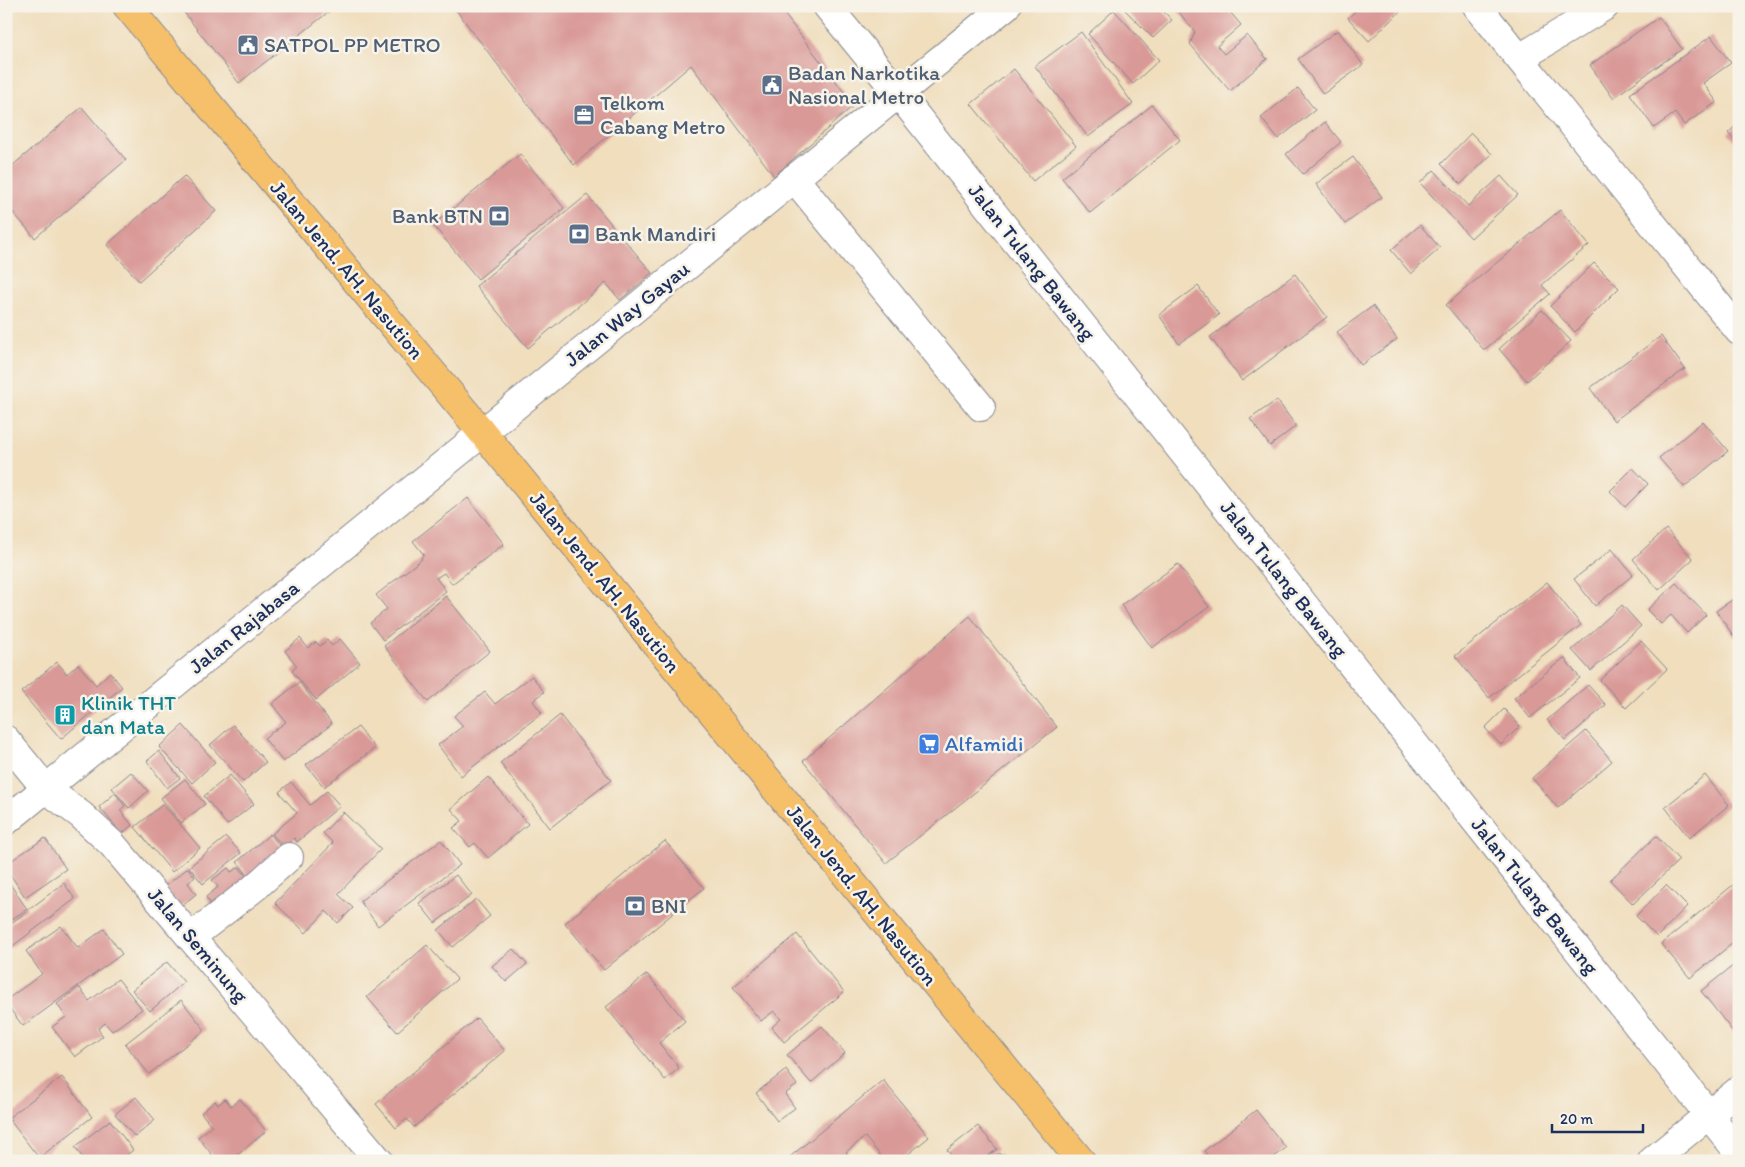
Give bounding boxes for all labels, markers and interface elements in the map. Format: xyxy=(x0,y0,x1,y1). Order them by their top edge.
place label: SATPOL PP METRO xyxy=(264,32,441,57)
public building icon: SATPOL PP METRO xyxy=(236,33,260,57)
place label: Badan Narkotika Nasional Metro xyxy=(788,60,940,109)
public building icon: Badan Narkotika Nasional Metro xyxy=(760,73,784,97)
place label: Telkom Cabang Metro xyxy=(600,90,726,139)
office icon: Telkom Cabang Metro xyxy=(572,103,596,127)
street label: Jalan Jend. AH. Nasution xyxy=(265,175,430,364)
street label: Jalan Tulang Bawang xyxy=(963,178,1102,345)
place label: Bank BTN xyxy=(392,203,483,228)
bank icon: Bank BTN xyxy=(487,204,511,228)
place label: Bank Mandiri xyxy=(595,221,716,246)
bank icon: Bank Mandiri xyxy=(567,222,591,246)
street label: Jalan Way Gayau xyxy=(559,255,694,372)
street label: Jalan Jend. AH. Nasution xyxy=(525,486,686,677)
street label: Jalan Tulang Bawang xyxy=(1215,495,1354,662)
street label: Jalan Rajabasa xyxy=(184,575,304,679)
place label: Klinik THT dan Mata xyxy=(81,690,176,739)
building icon: Klinik THT dan Mata xyxy=(53,703,77,727)
place label: Alfamidi xyxy=(945,731,1023,756)
supermarket icon: Alfamidi xyxy=(917,732,941,756)
street label: Jalan Jend. AH. Nasution xyxy=(782,799,943,990)
street label: Jalan Tulang Bawang xyxy=(1466,812,1605,979)
street label: Jalan Seminung xyxy=(143,882,254,1008)
place label: BNI xyxy=(651,893,687,918)
bank icon: BNI xyxy=(623,894,647,918)
scale bar xyxy=(1552,1102,1644,1134)
text: 20 m xyxy=(1560,1110,1594,1128)

